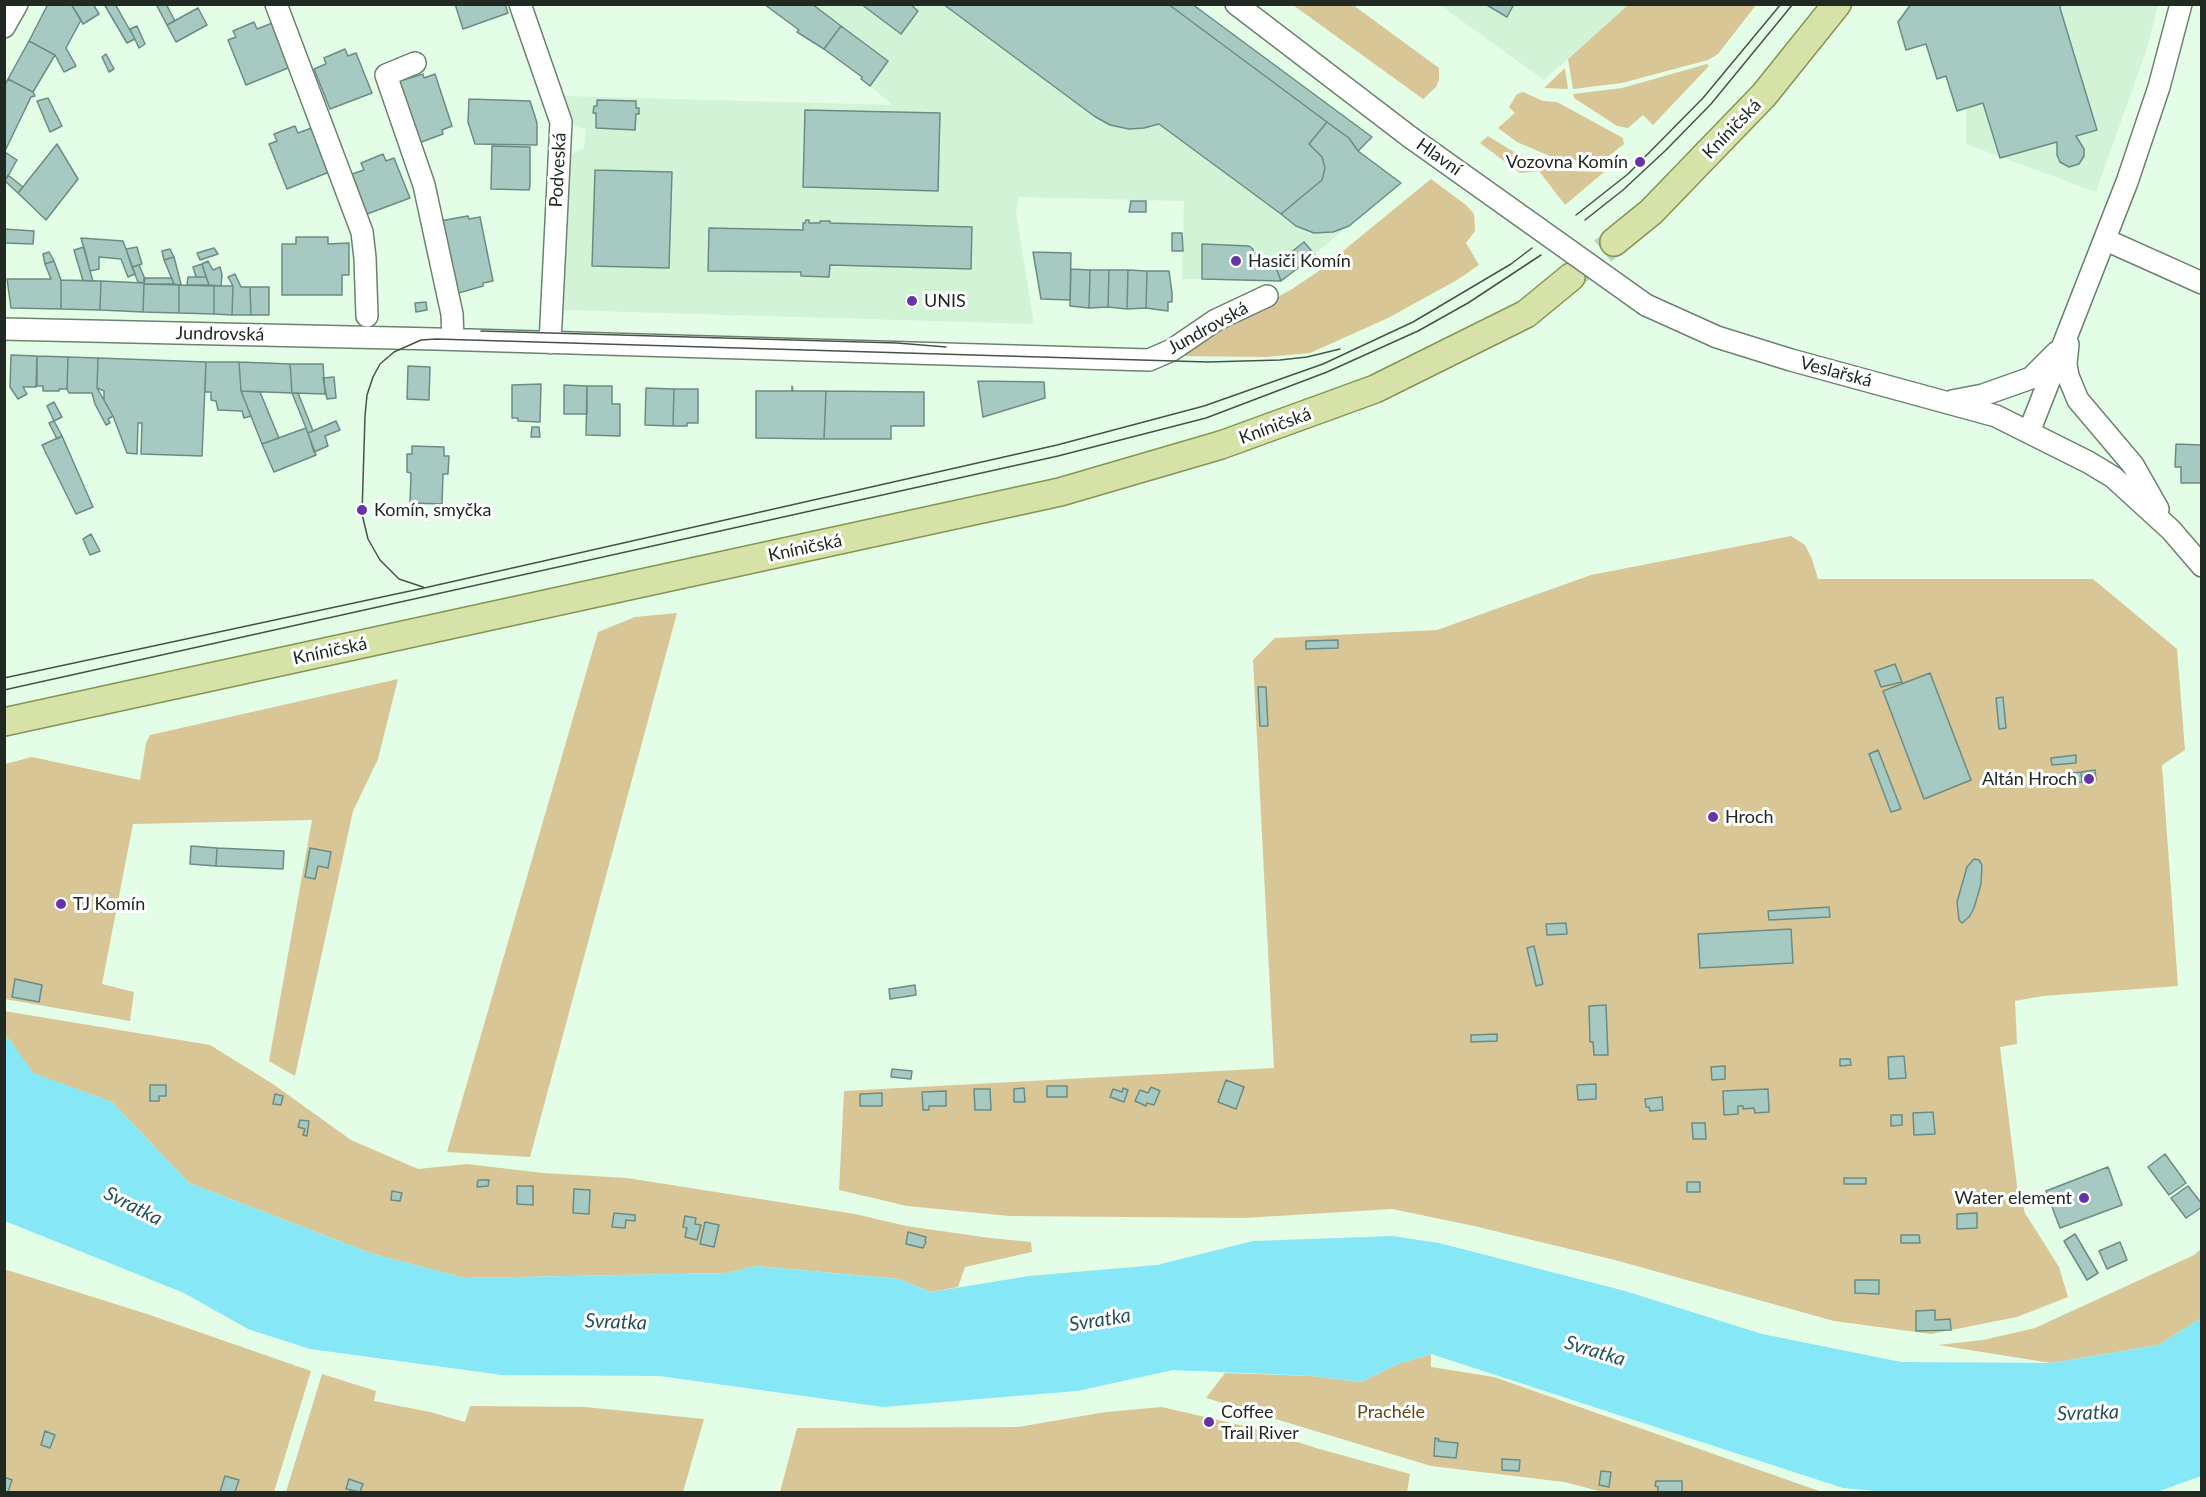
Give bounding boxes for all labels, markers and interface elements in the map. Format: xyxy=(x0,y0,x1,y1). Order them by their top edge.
street label: Kníničská xyxy=(1698,94,1766,164)
street label: Podveská xyxy=(545,132,571,208)
street label: Hlavní xyxy=(1412,134,1466,180)
place label: Vozovna Komín xyxy=(1506,151,1628,173)
marker: Vozovna Komín xyxy=(1633,155,1647,169)
place label: Hasiči Komín xyxy=(1248,250,1351,272)
marker: Hasiči Komín xyxy=(1229,254,1243,268)
place label: UNIS xyxy=(924,290,966,312)
marker: UNIS xyxy=(905,294,919,308)
street label: Jundrovská xyxy=(1164,297,1252,359)
street label: Jundrovská xyxy=(175,322,265,346)
street label: Veslařská xyxy=(1798,352,1874,392)
street label: Kníničská xyxy=(1236,403,1314,449)
place label: Komín, smyčka xyxy=(374,499,491,521)
marker: Komín, smyčka xyxy=(355,503,369,517)
street label: Kníničská xyxy=(766,530,844,566)
street label: Kníničská xyxy=(291,633,369,669)
place label: Altán Hroch xyxy=(1982,768,2077,790)
marker: Altán Hroch xyxy=(2082,772,2096,786)
place label: Hroch xyxy=(1725,806,1774,828)
marker: Hroch xyxy=(1706,810,1720,824)
place label: TJ Komín xyxy=(73,893,145,915)
marker: TJ Komín xyxy=(54,897,68,911)
water label: Svratka xyxy=(100,1181,166,1231)
place label: Water element xyxy=(1955,1187,2072,1209)
marker: Water element xyxy=(2077,1191,2091,1205)
water label: Svratka xyxy=(1067,1303,1133,1337)
water label: Svratka xyxy=(585,1309,647,1335)
water label: Svratka xyxy=(1562,1330,1628,1372)
water label: Svratka xyxy=(2057,1400,2119,1426)
place label: Coffee Trail River xyxy=(1221,1401,1299,1444)
park label: Prachéle xyxy=(1357,1401,1425,1423)
marker: Coffee Trail River xyxy=(1202,1415,1216,1429)

